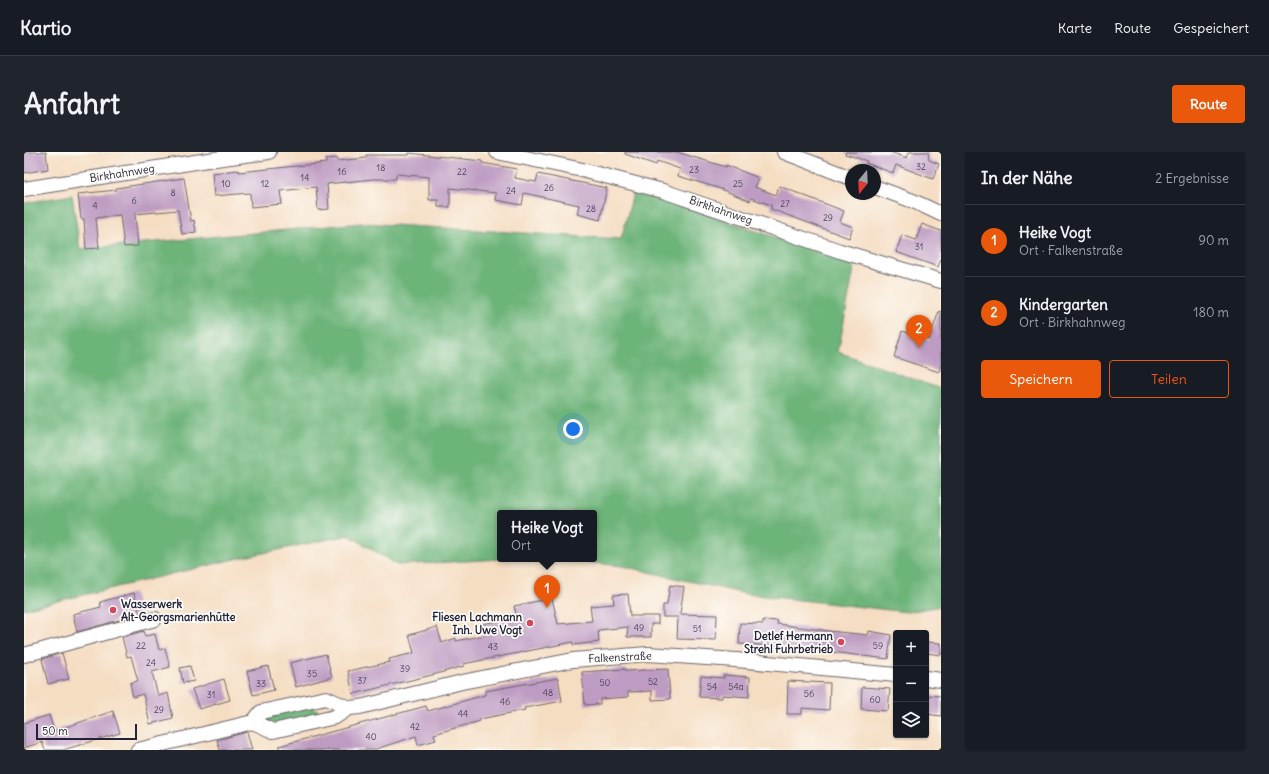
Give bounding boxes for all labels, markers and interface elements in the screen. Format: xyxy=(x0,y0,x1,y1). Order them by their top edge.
text: Kartio xyxy=(20,16,72,40)
text: Karte xyxy=(1058,19,1092,37)
text: Route xyxy=(1114,19,1151,37)
text: Gespeichert xyxy=(1173,19,1249,37)
button: Route xyxy=(1172,85,1245,123)
text: Anfahrt xyxy=(24,86,120,122)
street label: Birkhahnweg xyxy=(88,161,156,185)
house number: 32 xyxy=(916,161,926,172)
house number: 18 xyxy=(377,162,385,173)
house number: 23 xyxy=(689,164,699,175)
north arrow xyxy=(845,164,881,200)
house number: 16 xyxy=(338,166,346,177)
house number: 22 xyxy=(457,166,467,177)
text: In der Nähe xyxy=(981,167,1073,189)
text: 2 Ergebnisse xyxy=(1155,170,1229,187)
house number: 14 xyxy=(301,172,309,183)
house number: 10 xyxy=(221,178,231,189)
house number: 12 xyxy=(261,178,269,189)
house number: 25 xyxy=(733,178,743,189)
house number: 26 xyxy=(544,182,554,193)
house number: 24 xyxy=(506,185,516,196)
house number: 8 xyxy=(170,187,176,198)
street label: Birkhahnweg xyxy=(688,193,754,227)
house number: 6 xyxy=(131,195,137,206)
house number: 27 xyxy=(780,198,790,209)
house number: 4 xyxy=(92,200,98,211)
house number: 28 xyxy=(586,203,596,214)
house number: 29 xyxy=(823,212,833,223)
text: Heike Vogt xyxy=(1019,223,1091,242)
text: 1 xyxy=(991,232,997,249)
text: 90 m xyxy=(1198,232,1229,249)
house number: 31 xyxy=(915,241,923,252)
text: Ort · Falkenstraße xyxy=(1019,242,1123,259)
text: Kindergarten xyxy=(1019,295,1108,314)
text: 2 xyxy=(990,304,998,321)
text: 180 m xyxy=(1193,304,1229,321)
text: Ort · Birkhahnweg xyxy=(1019,314,1126,331)
pin: 2 xyxy=(906,315,932,348)
button: Speichern xyxy=(981,360,1101,398)
button: Teilen xyxy=(1109,360,1229,398)
your location xyxy=(563,419,583,439)
popup xyxy=(497,510,597,562)
text: Heike Vogt xyxy=(511,518,583,537)
text: Ort xyxy=(511,537,531,554)
pin: 1 xyxy=(534,575,560,608)
place label: Wasserwerk Alt-Georgsmarienhütte xyxy=(121,597,235,625)
marker: Wasserwerk Alt-Georgsmarienhütte xyxy=(108,605,118,615)
place label: Fliesen Lachmann Inh. Uwe Vogt xyxy=(432,610,523,638)
marker: Fliesen Lachmann Inh. Uwe Vogt xyxy=(525,618,535,628)
house number: 49 xyxy=(634,622,644,633)
house number: 51 xyxy=(693,623,701,634)
place label: Detlef Hermann Strehl Fuhrbetrieb xyxy=(744,629,834,656)
map controls xyxy=(893,630,929,738)
button: + xyxy=(893,630,929,666)
marker: Detlef Hermann Strehl Fuhrbetrieb xyxy=(836,637,846,647)
house number: 22 xyxy=(136,640,146,651)
house number: 59 xyxy=(873,640,883,651)
house number: 43 xyxy=(488,641,498,652)
street label: Falkenstraße xyxy=(588,648,652,666)
house number: 24 xyxy=(146,657,156,668)
house number: 39 xyxy=(400,663,410,674)
button: − xyxy=(893,666,929,702)
house number: 35 xyxy=(307,668,317,679)
house number: 37 xyxy=(357,675,367,686)
house number: 52 xyxy=(648,676,658,687)
house number: 50 xyxy=(599,677,611,688)
house number: 33 xyxy=(256,678,266,689)
house number: 54 xyxy=(707,681,717,692)
house number: 54a xyxy=(728,681,744,692)
house number: 48 xyxy=(543,687,553,698)
house number: 56 xyxy=(804,688,814,699)
house number: 31 xyxy=(207,689,215,700)
house number: 60 xyxy=(869,694,881,705)
house number: 46 xyxy=(500,696,510,707)
button: layers xyxy=(893,702,929,738)
house number: 29 xyxy=(154,704,164,715)
house number: 44 xyxy=(458,708,468,719)
house number: 42 xyxy=(410,721,420,732)
scale bar xyxy=(36,722,137,741)
text: 50 m xyxy=(42,724,68,738)
house number: 40 xyxy=(365,731,377,742)

